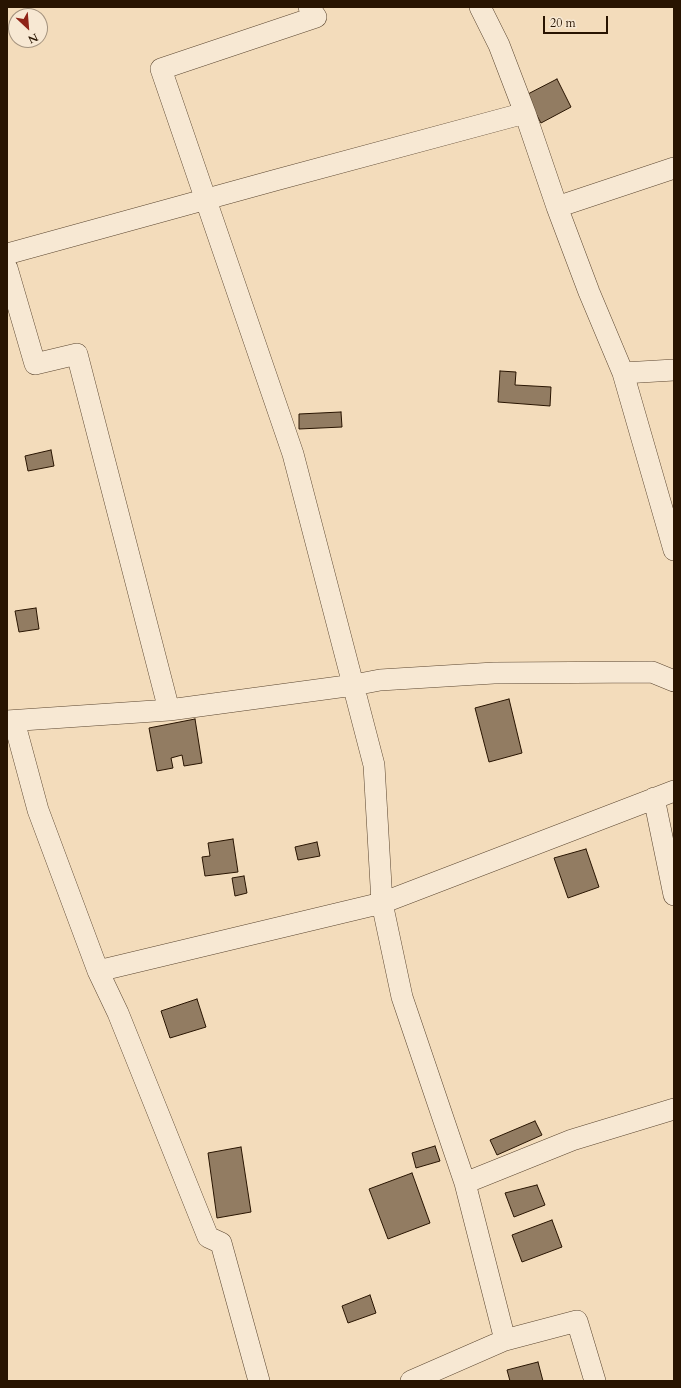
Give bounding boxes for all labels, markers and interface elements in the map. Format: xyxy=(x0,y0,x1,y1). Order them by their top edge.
north arrow xyxy=(8,8,48,48)
scale bar xyxy=(545,8,610,34)
text: 20 m xyxy=(550,15,576,31)
text: N xyxy=(25,29,41,47)

